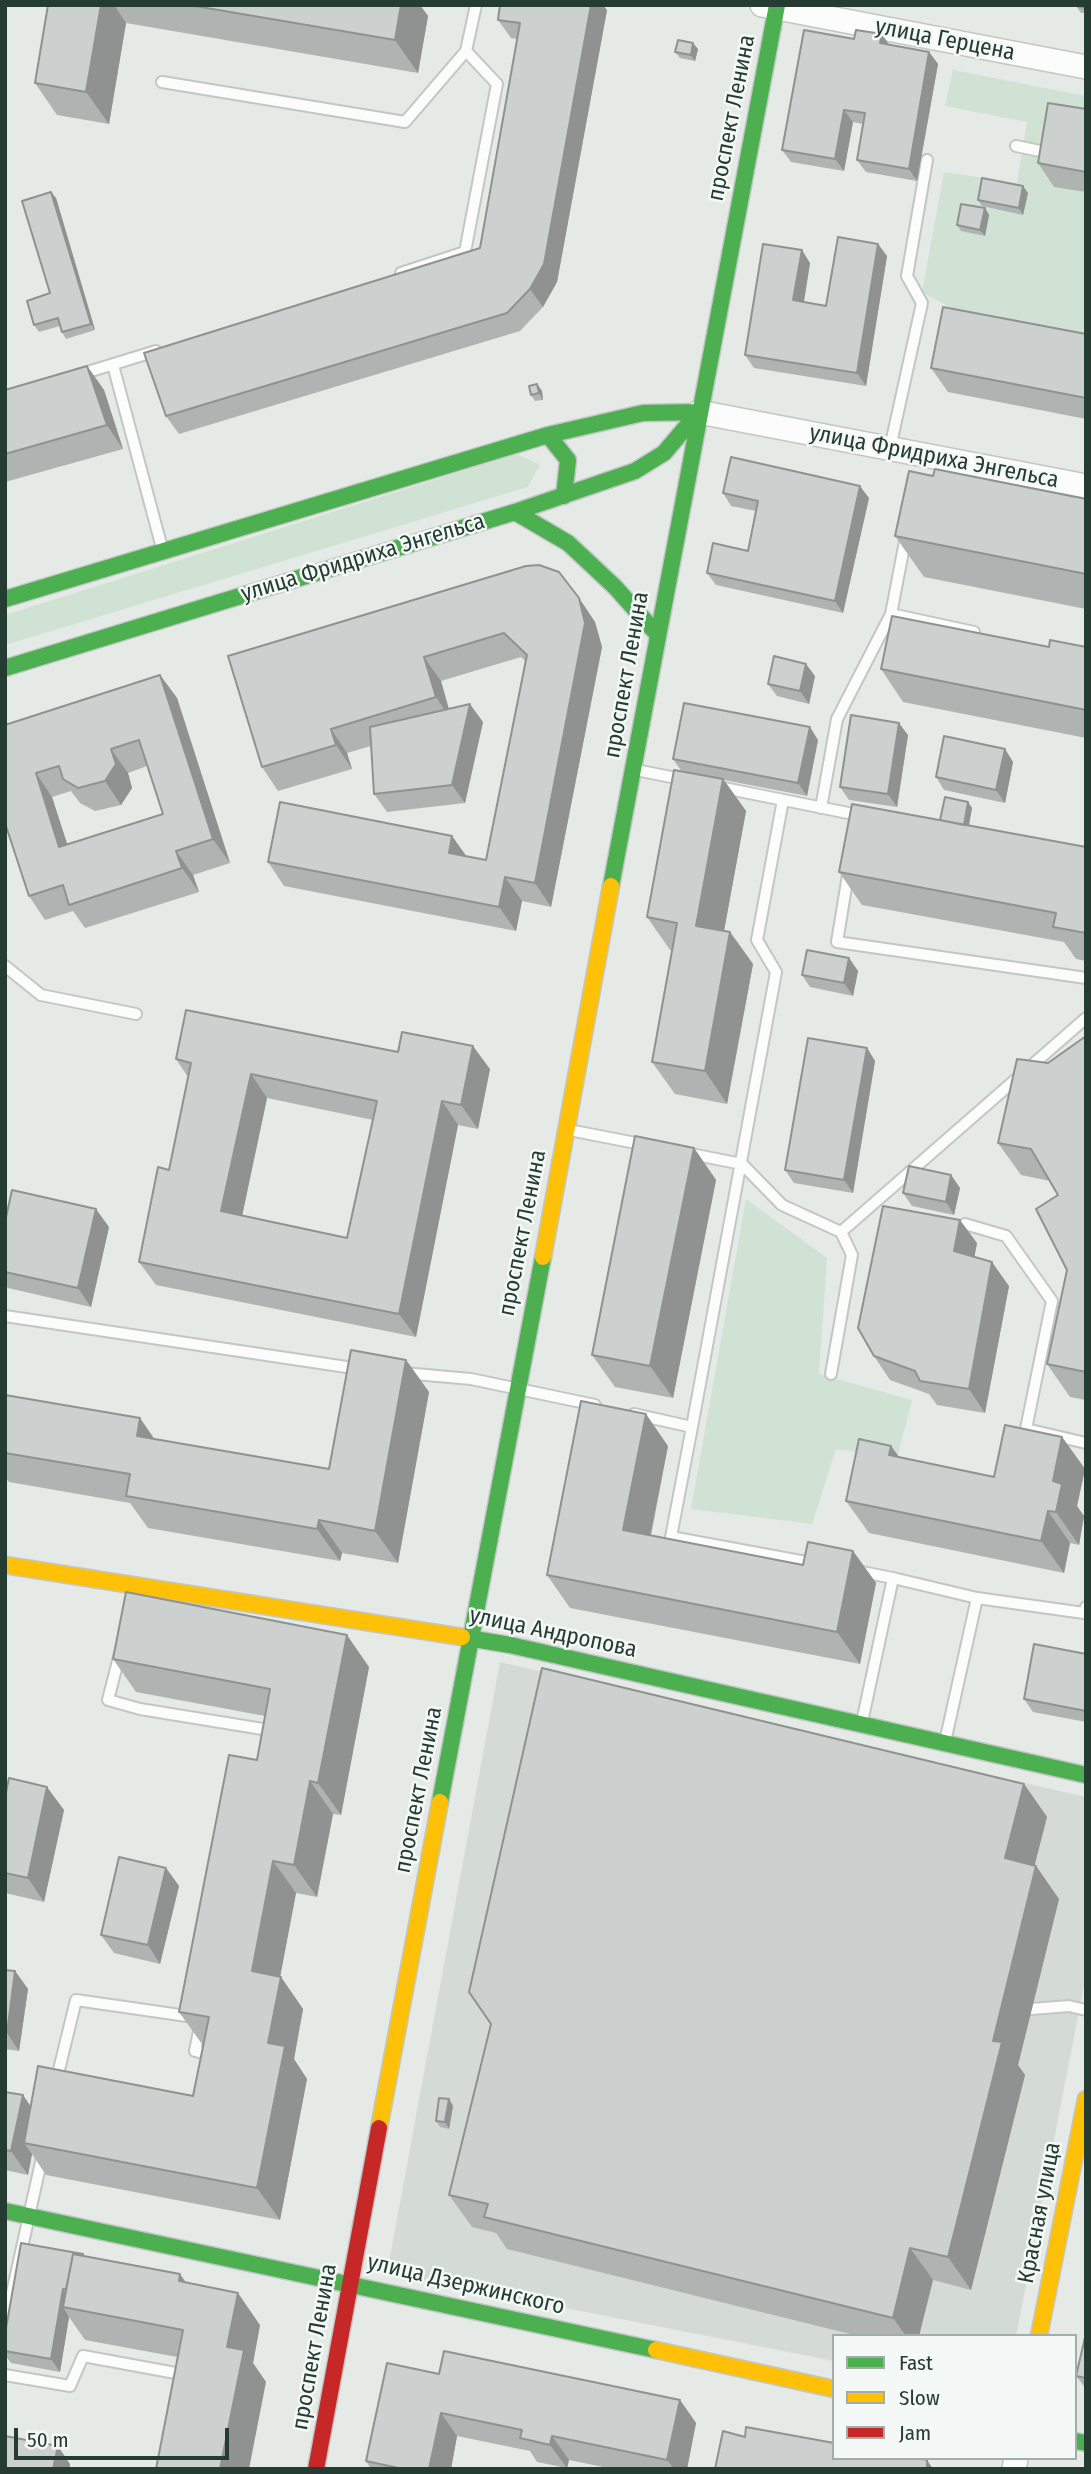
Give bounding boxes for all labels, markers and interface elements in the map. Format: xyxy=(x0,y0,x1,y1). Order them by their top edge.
street label: улица Герцена xyxy=(873,13,1017,67)
street label: проспект Ленина xyxy=(702,33,762,203)
street label: улица Фридриха Энгельса xyxy=(807,419,1061,495)
street label: улица Фридриха Энгельса xyxy=(238,508,488,608)
street label: проспект Ленина xyxy=(599,590,655,760)
street label: проспект Ленина xyxy=(493,1148,553,1318)
street label: улица Андропова xyxy=(467,1602,639,1664)
street label: проспект Ленина xyxy=(389,1705,449,1875)
street label: Красная улица xyxy=(1013,2140,1067,2286)
street label: улица Дзержинского xyxy=(365,2249,567,2321)
street label: проспект Ленина xyxy=(287,2262,343,2432)
legend xyxy=(832,2334,1077,2460)
text: Fast xyxy=(899,2350,933,2376)
text: Slow xyxy=(899,2385,940,2411)
scale bar xyxy=(18,2414,233,2458)
text: Jam xyxy=(899,2420,931,2446)
text: 50 m xyxy=(27,2427,69,2453)

